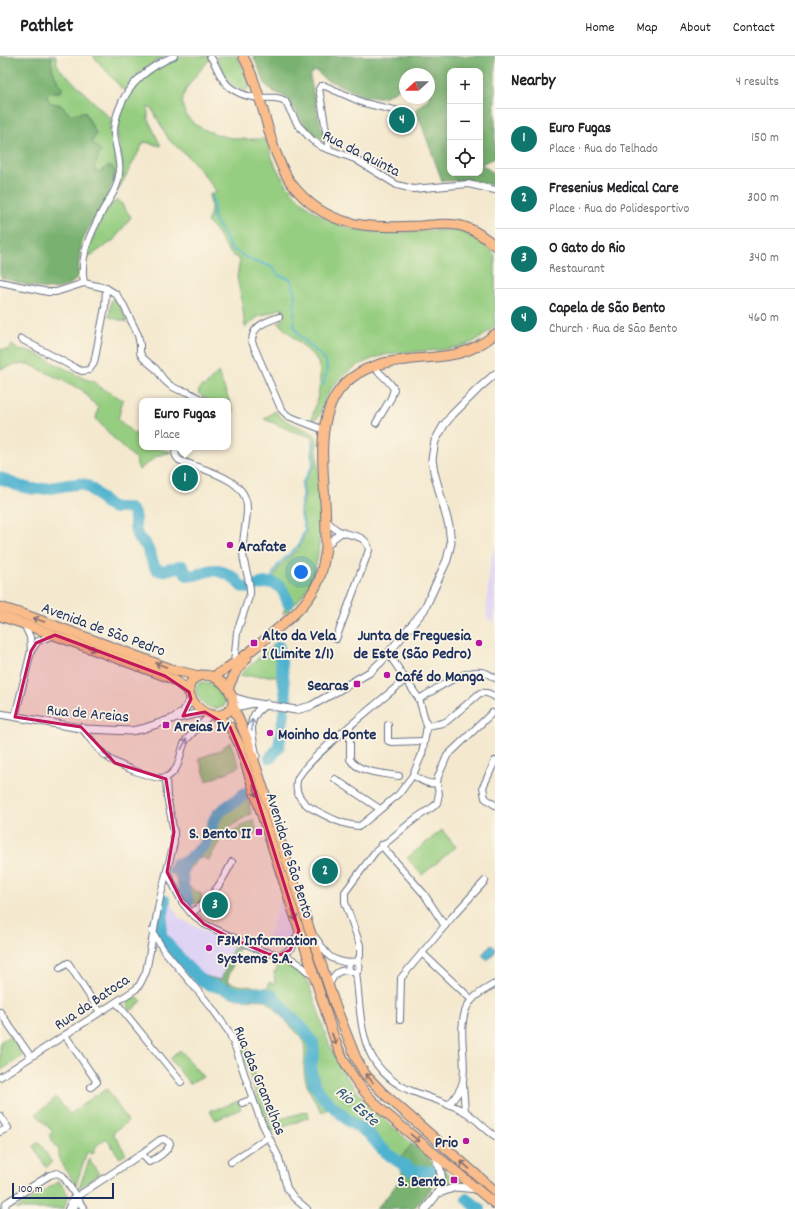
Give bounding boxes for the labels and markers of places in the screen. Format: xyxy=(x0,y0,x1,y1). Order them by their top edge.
pin: 4 xyxy=(389,105,415,135)
pin: 1 xyxy=(172,463,198,493)
place label: Arafate xyxy=(238,536,286,559)
marker: Arafate xyxy=(225,540,235,550)
place label: Alto da Vela I (Limite 2/1) xyxy=(262,625,337,666)
place label: Junta de Freguesia de Este (São Pedro) xyxy=(353,625,472,666)
marker: Alto da Vela I (Limite 2/1) xyxy=(249,638,259,648)
marker: Junta de Freguesia de Este (São Pedro) xyxy=(474,638,484,648)
place label: Café do Manga xyxy=(395,666,485,689)
marker: Café do Manga xyxy=(382,670,392,680)
place label: Searas xyxy=(307,675,349,698)
marker: Searas xyxy=(352,679,362,689)
place label: Areias IV xyxy=(174,716,230,739)
marker: Areias IV xyxy=(161,720,171,730)
place label: Moinho da Ponte xyxy=(278,724,376,747)
marker: Moinho da Ponte xyxy=(265,728,275,738)
place label: S. Bento II xyxy=(189,823,252,846)
marker: S. Bento II xyxy=(254,827,264,837)
pin: 2 xyxy=(312,856,338,886)
pin: 3 xyxy=(202,890,228,920)
place label: F3M Information Systems S.A. xyxy=(217,930,317,971)
marker: F3M Information Systems S.A. xyxy=(204,943,214,953)
place label: Prio xyxy=(435,1132,458,1155)
marker: Prio xyxy=(461,1136,471,1146)
place label: S. Bento xyxy=(398,1171,446,1194)
marker: S. Bento xyxy=(449,1175,459,1185)

